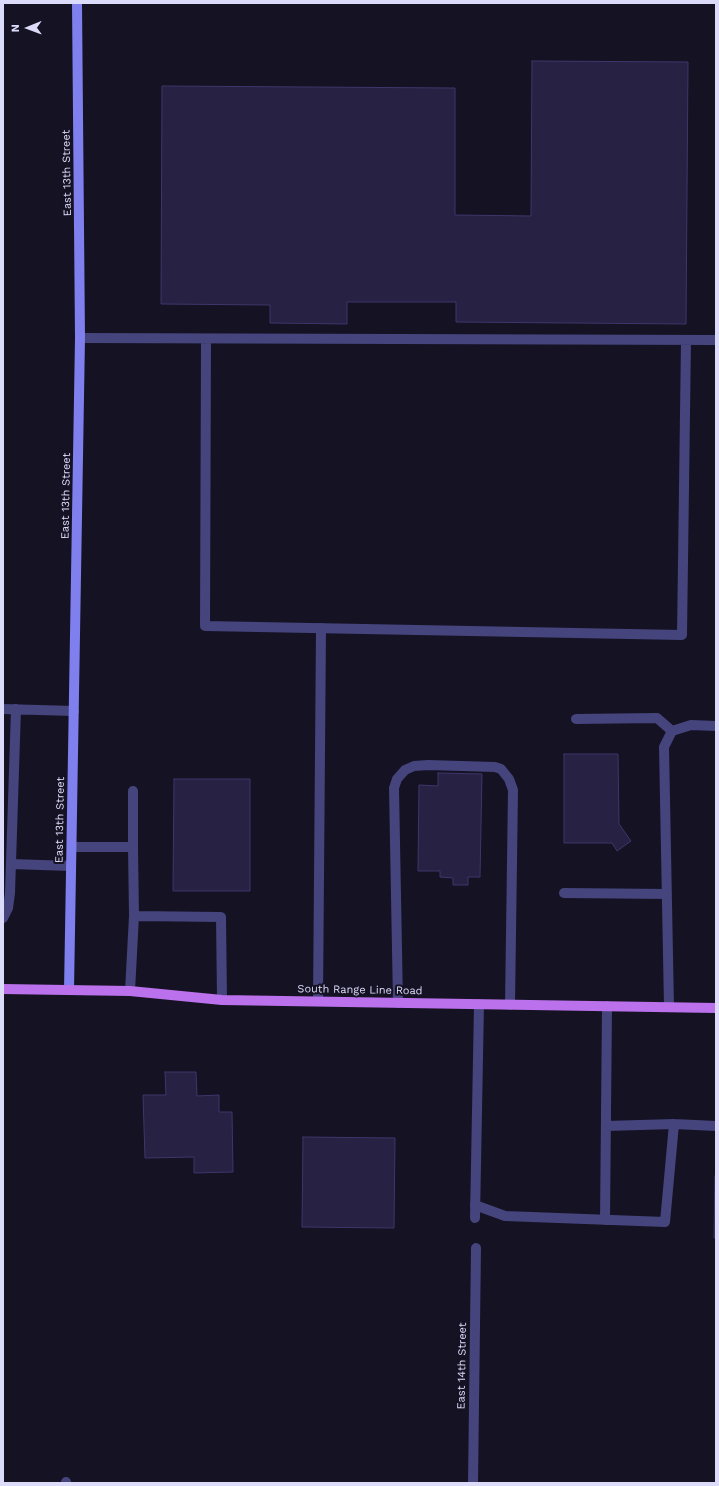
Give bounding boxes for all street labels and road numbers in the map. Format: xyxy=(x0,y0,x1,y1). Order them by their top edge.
street label: East 13th Street xyxy=(60,130,74,216)
street label: East 13th Street xyxy=(59,453,73,539)
street label: East 13th Street xyxy=(53,777,67,863)
street label: South Range Line Road xyxy=(297,982,423,998)
street label: East 14th Street xyxy=(455,1323,469,1409)

